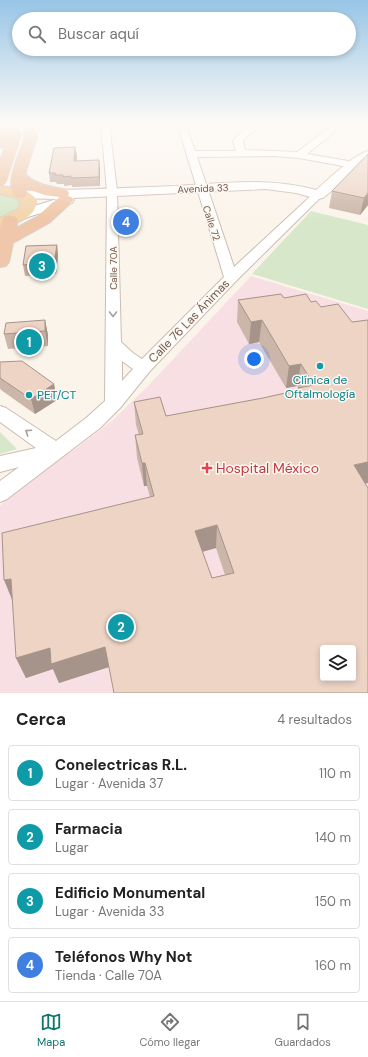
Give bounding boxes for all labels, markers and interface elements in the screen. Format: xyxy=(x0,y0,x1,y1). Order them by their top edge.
search box xyxy=(12,12,356,56)
icon: search xyxy=(26,23,48,45)
text: Buscar aquí xyxy=(58,24,139,44)
street label: Avenida 33 xyxy=(177,181,229,196)
street label: Calle 72 xyxy=(200,204,223,243)
pin: 4 xyxy=(113,207,139,237)
street label: Calle 70A xyxy=(107,246,120,290)
pin: 3 xyxy=(29,251,55,281)
street label: Calle 76 Las Ánimas xyxy=(145,276,233,366)
one-way arrow xyxy=(109,311,117,317)
pin: 1 xyxy=(16,327,42,357)
your location xyxy=(244,349,264,369)
marker: Clínica de Oftalmología xyxy=(315,361,325,371)
place label: Clínica de Oftalmología xyxy=(285,372,355,402)
place label: PET/CT xyxy=(37,387,76,403)
marker: PET/CT xyxy=(24,390,34,400)
one-way arrow xyxy=(25,429,32,437)
place label: Hospital México xyxy=(216,459,319,477)
marker: Hospital México xyxy=(201,462,213,474)
pin: 2 xyxy=(108,612,134,642)
map controls xyxy=(320,645,356,681)
button: layers xyxy=(320,645,356,681)
text: Cerca xyxy=(16,708,66,730)
text: 4 resultados xyxy=(277,711,352,728)
text: Conelectricas R.L. xyxy=(55,755,187,775)
text: 1 xyxy=(28,765,32,782)
text: 110 m xyxy=(319,765,351,782)
text: Lugar · Avenida 37 xyxy=(55,775,163,792)
text: Farmacia xyxy=(55,819,123,839)
text: 2 xyxy=(26,829,34,846)
text: 140 m xyxy=(315,829,351,846)
text: Lugar xyxy=(55,839,88,856)
text: Edificio Monumental xyxy=(55,883,205,903)
text: 3 xyxy=(26,893,34,910)
text: 150 m xyxy=(315,893,351,910)
text: Lugar · Avenida 33 xyxy=(55,903,164,920)
text: Teléfonos Why Not xyxy=(55,947,192,967)
text: 4 xyxy=(26,957,34,974)
text: 160 m xyxy=(315,957,351,974)
text: Tienda · Calle 70A xyxy=(55,967,162,984)
tab: Mapa xyxy=(37,1011,65,1049)
tab: Cómo llegar xyxy=(139,1011,200,1049)
tab: Guardados xyxy=(275,1011,331,1049)

